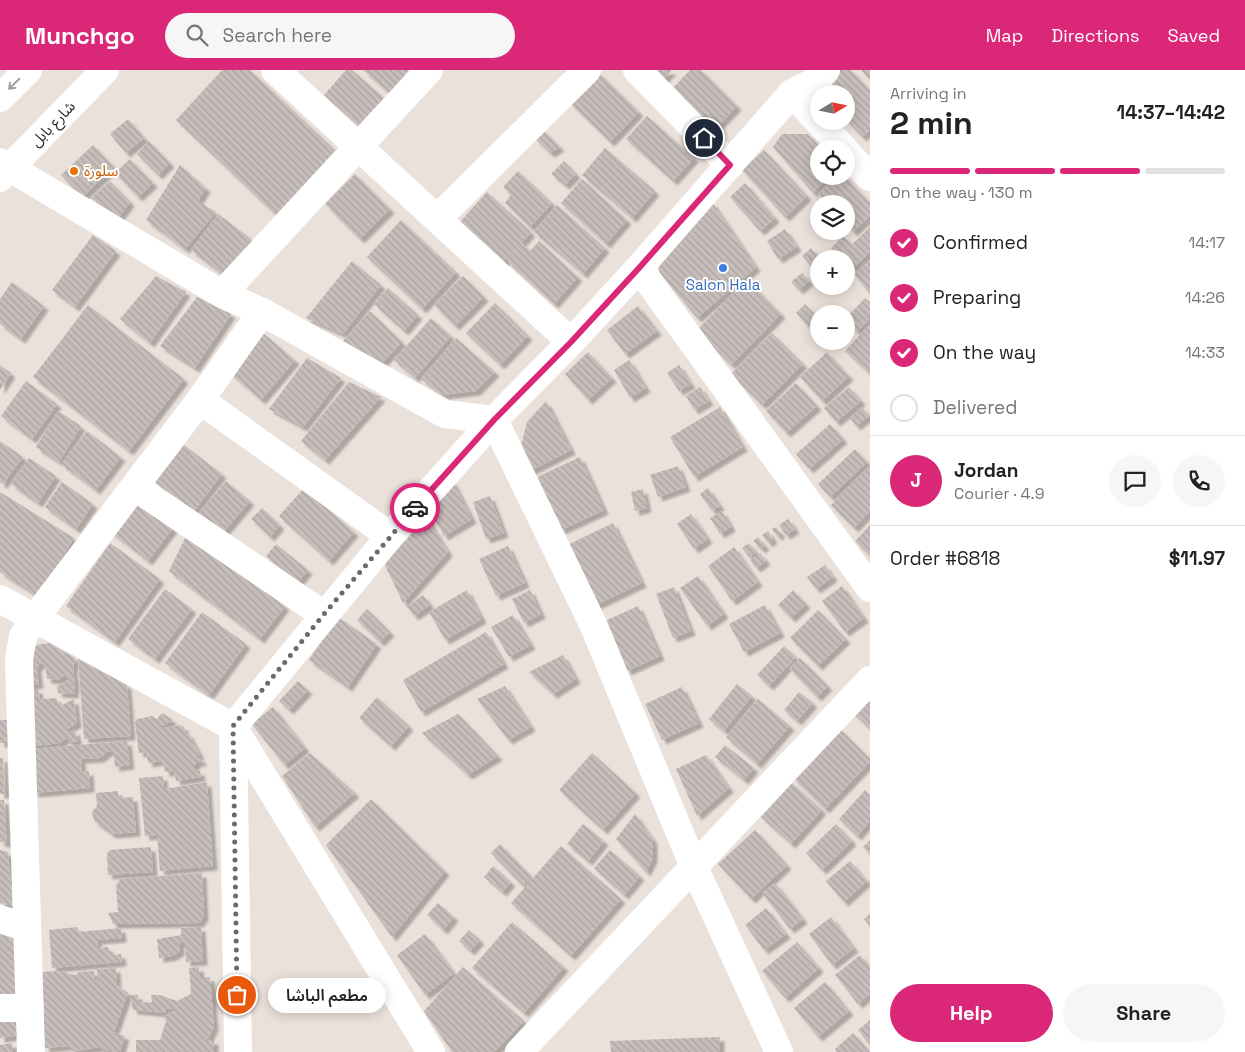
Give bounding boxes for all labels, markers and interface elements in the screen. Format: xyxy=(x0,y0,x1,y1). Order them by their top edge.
search box xyxy=(165,13,515,58)
text: Munchgo xyxy=(25,20,135,51)
icon: search xyxy=(183,21,211,49)
text: Search here xyxy=(223,23,332,48)
text: Map xyxy=(986,24,1023,47)
text: Directions xyxy=(1051,24,1140,47)
text: Saved xyxy=(1168,24,1220,47)
one-way arrow xyxy=(8,78,20,90)
text: Arriving in xyxy=(890,83,967,104)
north arrow xyxy=(810,85,855,130)
map controls xyxy=(810,85,855,350)
street label: شارع بابل xyxy=(26,97,81,153)
text: 14:37–14:42 xyxy=(1117,100,1225,125)
text: 2 min xyxy=(890,103,973,143)
pin xyxy=(683,117,725,159)
icon: home xyxy=(690,124,718,152)
button: locate xyxy=(810,140,855,185)
place label: سلورة xyxy=(84,161,119,180)
marker: سلورة xyxy=(68,165,80,177)
text: On the way · 130 m xyxy=(890,182,1033,203)
button: layers xyxy=(810,195,855,240)
icon: check xyxy=(890,229,918,257)
text: Confirmed xyxy=(933,230,1028,255)
text: 14:17 xyxy=(1189,232,1225,253)
button: + xyxy=(810,250,855,295)
marker: Salon Hala xyxy=(717,262,729,274)
place label: Salon Hala xyxy=(686,275,761,294)
icon: check xyxy=(890,284,918,312)
text: Preparing xyxy=(933,285,1021,310)
text: 14:26 xyxy=(1185,287,1225,308)
button: − xyxy=(810,305,855,350)
icon: check xyxy=(890,339,918,367)
text: On the way xyxy=(933,340,1036,365)
text: 14:33 xyxy=(1185,342,1225,363)
text: Delivered xyxy=(933,395,1018,420)
button: chat xyxy=(1109,455,1161,507)
button: phone xyxy=(1173,455,1225,507)
text: Jordan xyxy=(954,458,1019,483)
text: J xyxy=(910,468,922,493)
courier xyxy=(390,483,440,533)
text: Courier · 4.9 xyxy=(954,483,1044,504)
icon: car xyxy=(401,494,429,522)
text: Order #6818 xyxy=(890,546,1000,571)
text: $11.97 xyxy=(1169,546,1225,571)
pin xyxy=(216,974,258,1016)
callout: مطعم الباشا xyxy=(267,978,384,1012)
icon: bag xyxy=(223,981,251,1009)
button: Help xyxy=(890,984,1053,1042)
button: Share xyxy=(1063,984,1225,1042)
text: مطعم الباشا xyxy=(286,985,368,1006)

